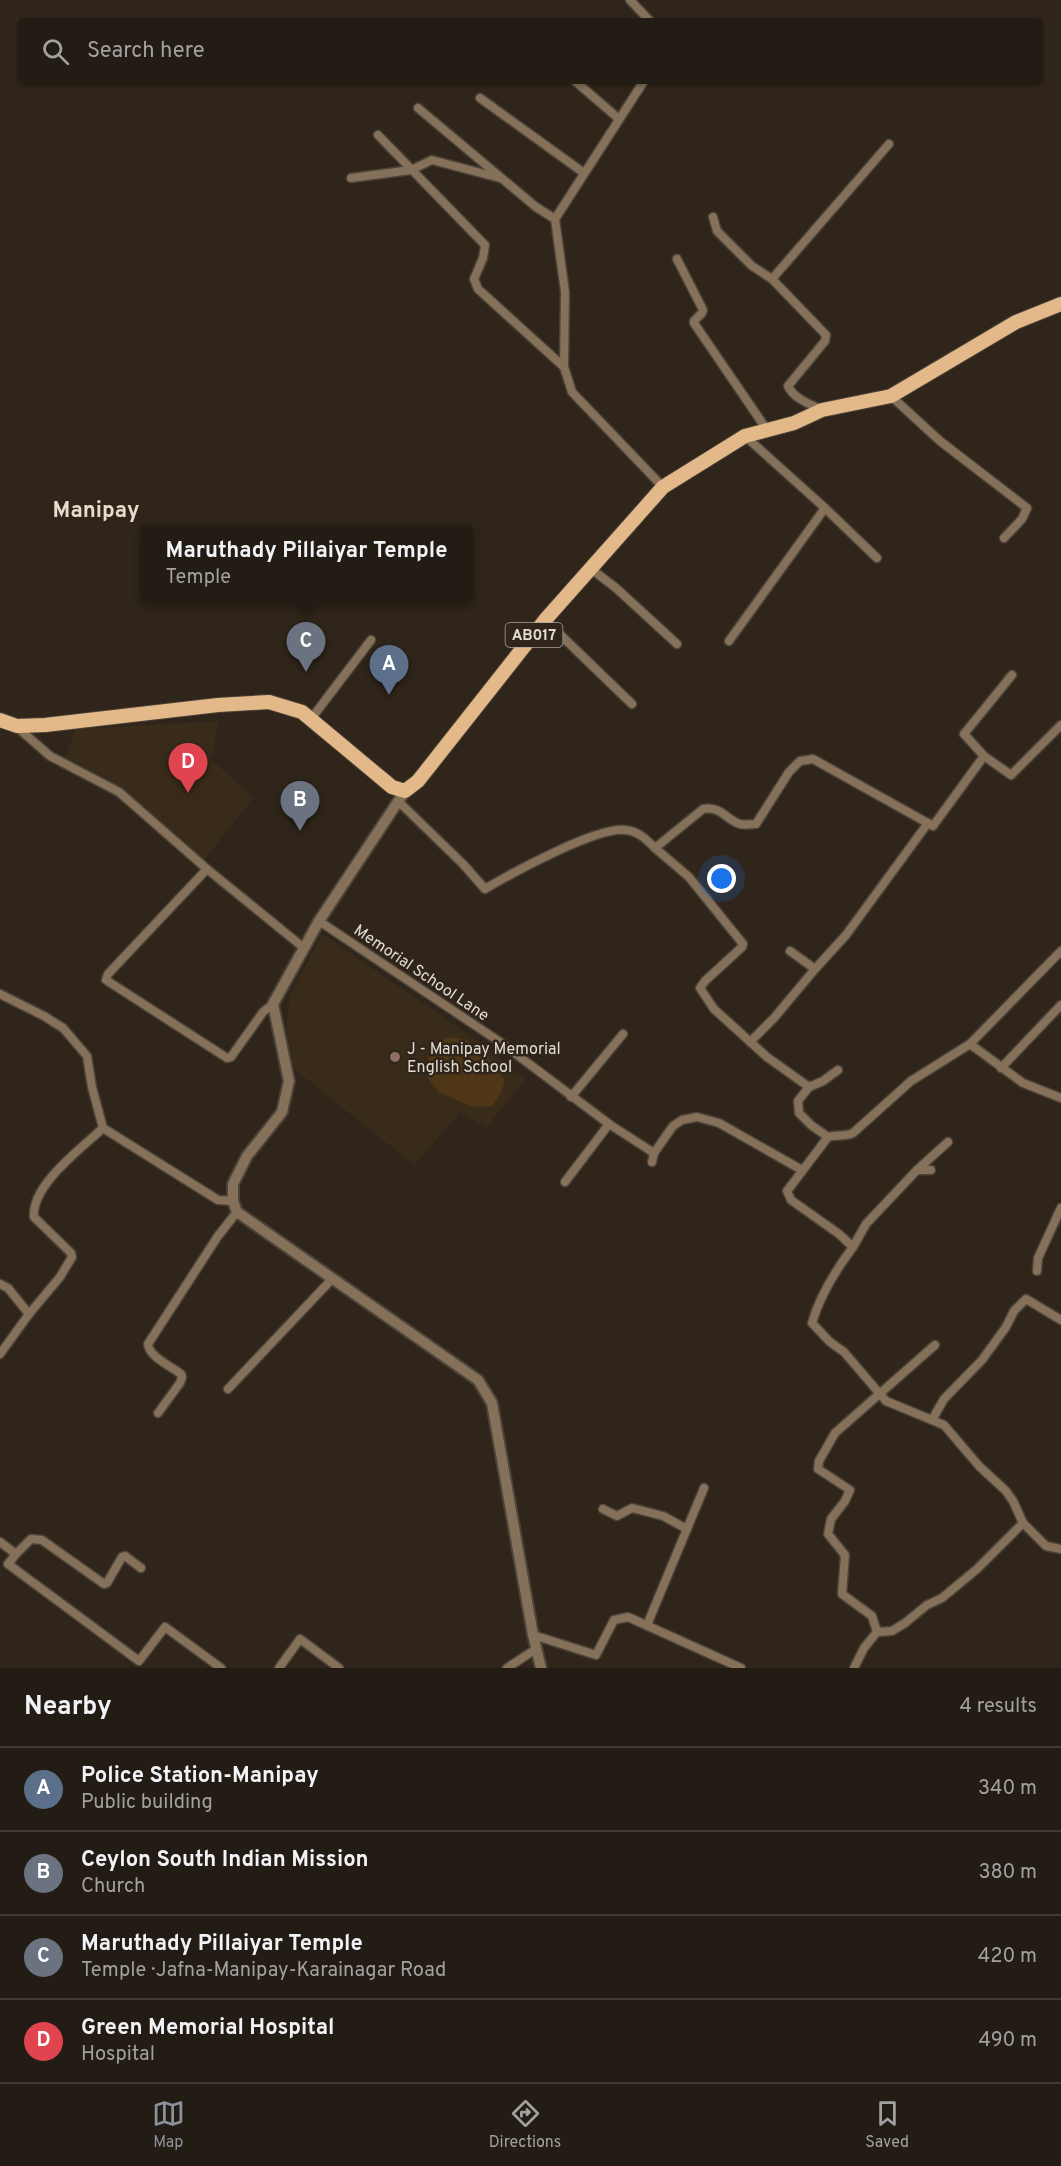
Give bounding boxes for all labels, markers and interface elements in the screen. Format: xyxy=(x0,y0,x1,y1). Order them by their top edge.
search box xyxy=(18,18,1043,84)
icon: search xyxy=(39,35,72,68)
text: Search here xyxy=(87,38,205,65)
district label: Manipay xyxy=(53,498,139,525)
popup xyxy=(140,525,473,603)
text: Maruthady Pillaiyar Temple xyxy=(166,538,447,565)
text: Temple xyxy=(166,565,231,591)
pin: C xyxy=(286,622,326,672)
road number: AB017 xyxy=(506,623,562,647)
pin: A xyxy=(370,646,408,695)
pin: D xyxy=(168,744,207,793)
pin: B xyxy=(280,782,320,831)
your location xyxy=(707,864,736,893)
street label: Memorial School Lane xyxy=(349,921,492,1026)
place label: J - Manipay Memorial English School xyxy=(407,1040,561,1078)
marker: J - Manipay Memorial English School xyxy=(388,1050,402,1064)
text: Nearby xyxy=(24,1691,112,1724)
text: 4 results xyxy=(960,1694,1037,1720)
text: Police Station-Manipay xyxy=(81,1763,319,1790)
text: A xyxy=(36,1776,51,1802)
text: 340 m xyxy=(978,1776,1037,1802)
text: Public building xyxy=(81,1790,213,1816)
text: Ceylon South Indian Mission xyxy=(81,1847,368,1874)
text: B xyxy=(37,1860,50,1886)
text: 380 m xyxy=(978,1860,1037,1886)
text: Church xyxy=(81,1874,145,1900)
text: Maruthady Pillaiyar Temple xyxy=(81,1931,363,1958)
text: C xyxy=(37,1944,50,1970)
text: 420 m xyxy=(978,1944,1037,1970)
text: Temple · Jafna-Manipay-Karainagar Road xyxy=(81,1958,446,1984)
text: Green Memorial Hospital xyxy=(81,2015,334,2042)
text: D xyxy=(36,2028,51,2054)
text: 490 m xyxy=(979,2028,1037,2054)
text: Hospital xyxy=(81,2042,155,2068)
tab: Map xyxy=(152,2097,185,2153)
tab: Directions xyxy=(489,2097,561,2153)
tab: Saved xyxy=(865,2097,909,2153)

